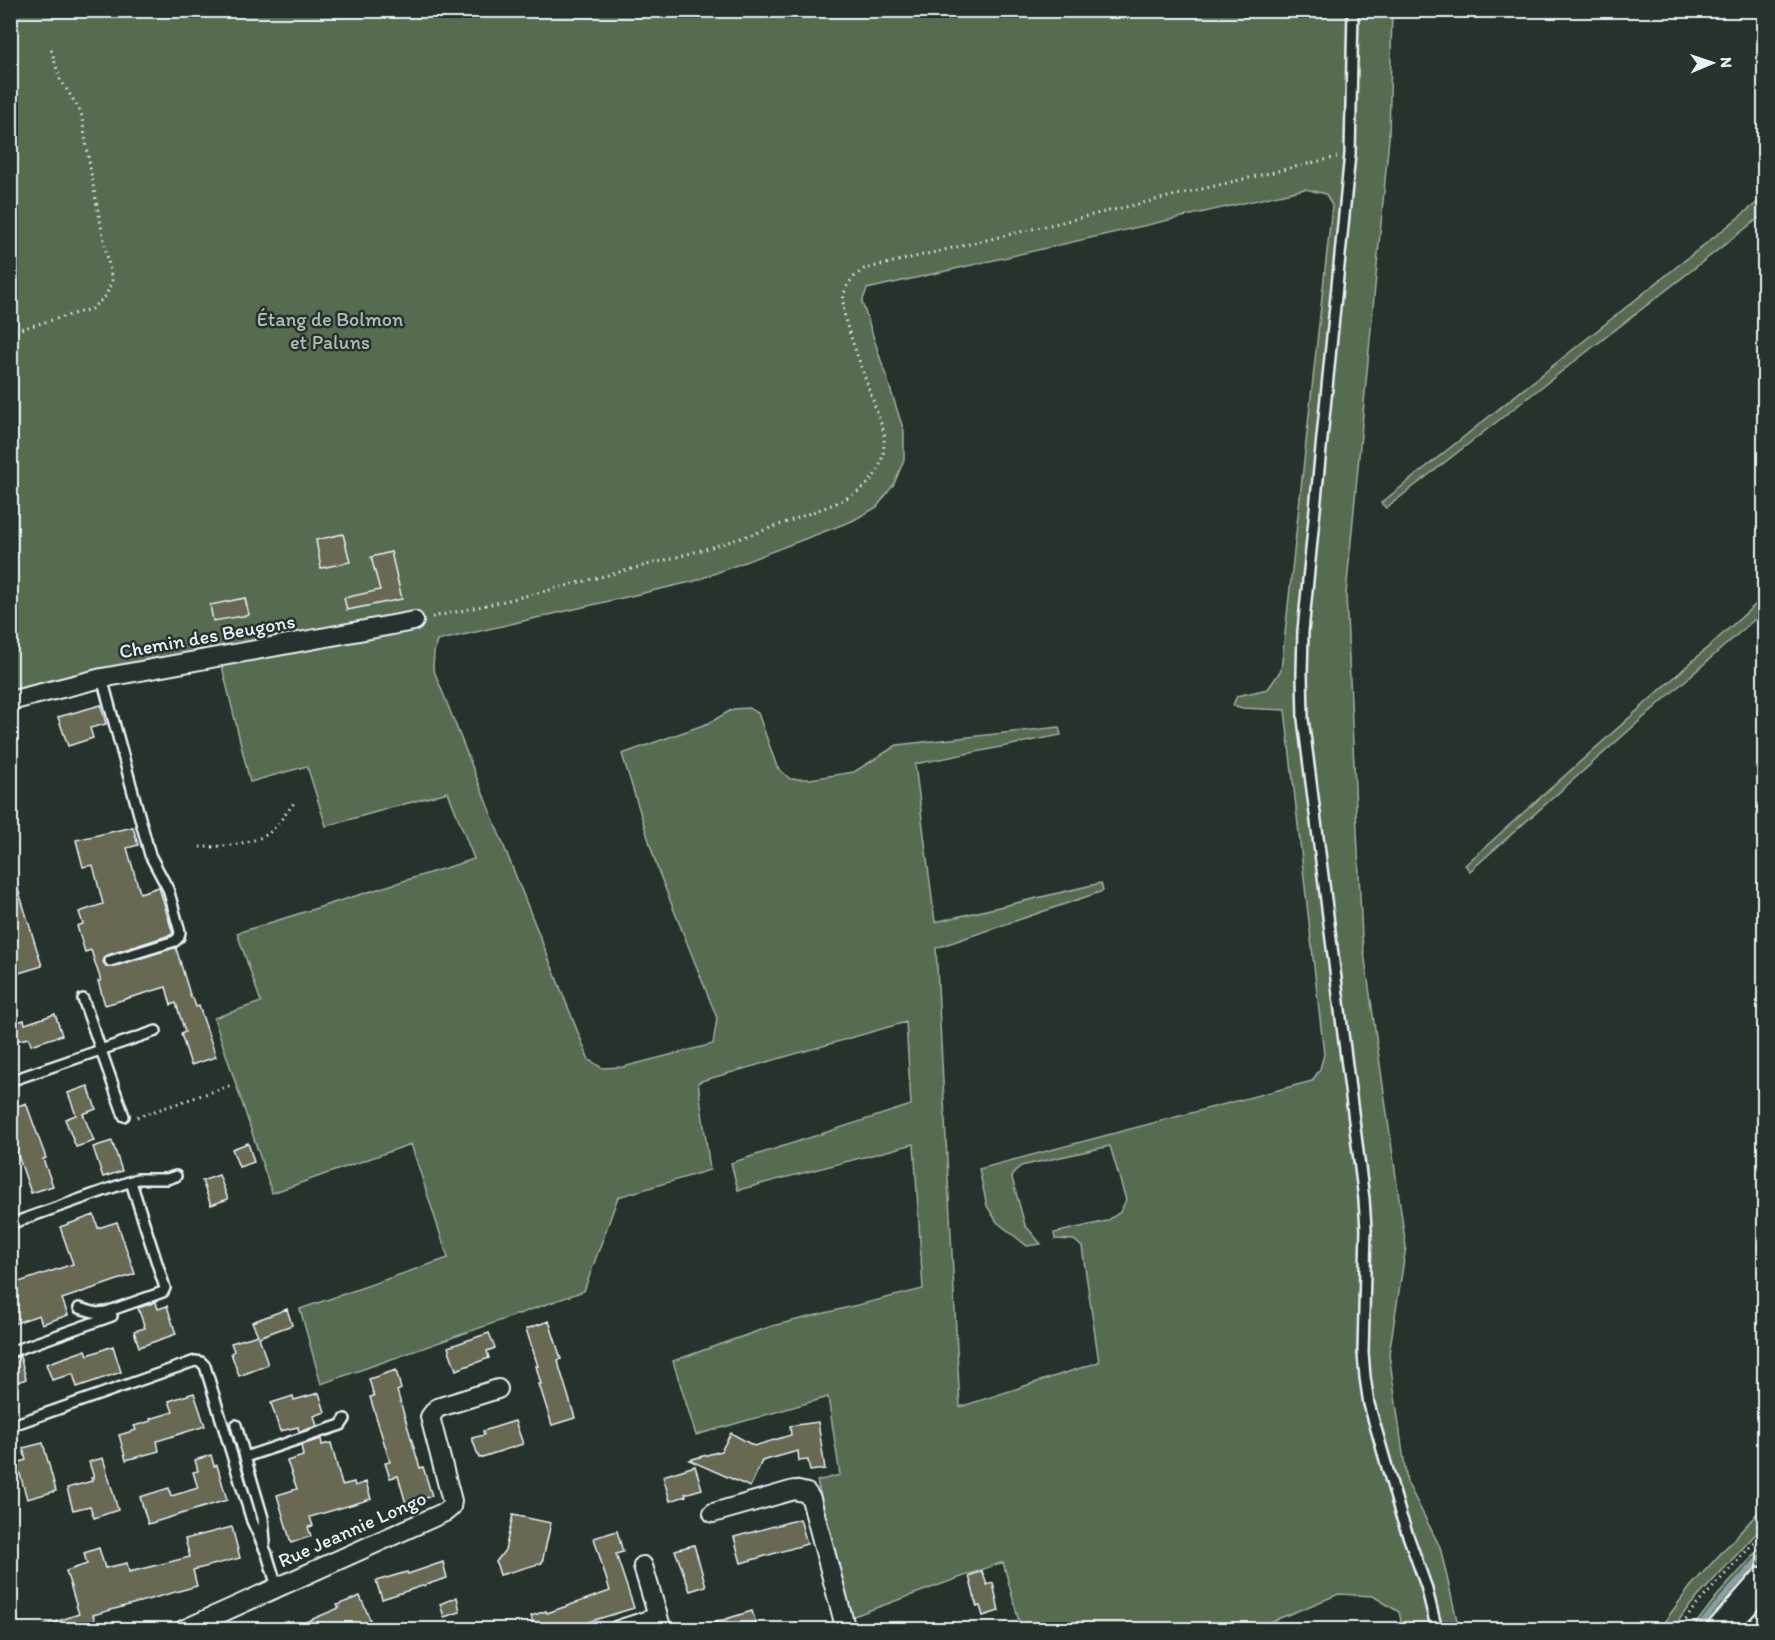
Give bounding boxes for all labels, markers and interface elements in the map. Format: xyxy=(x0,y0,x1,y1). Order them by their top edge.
north arrow xyxy=(1682,33,1742,93)
text: N xyxy=(1717,57,1736,68)
park label: Étang de Bolmon et Paluns xyxy=(257,307,403,354)
street label: Chemin des Beugons xyxy=(117,609,297,663)
street label: Rue Jeannie Longo xyxy=(274,1486,430,1572)

